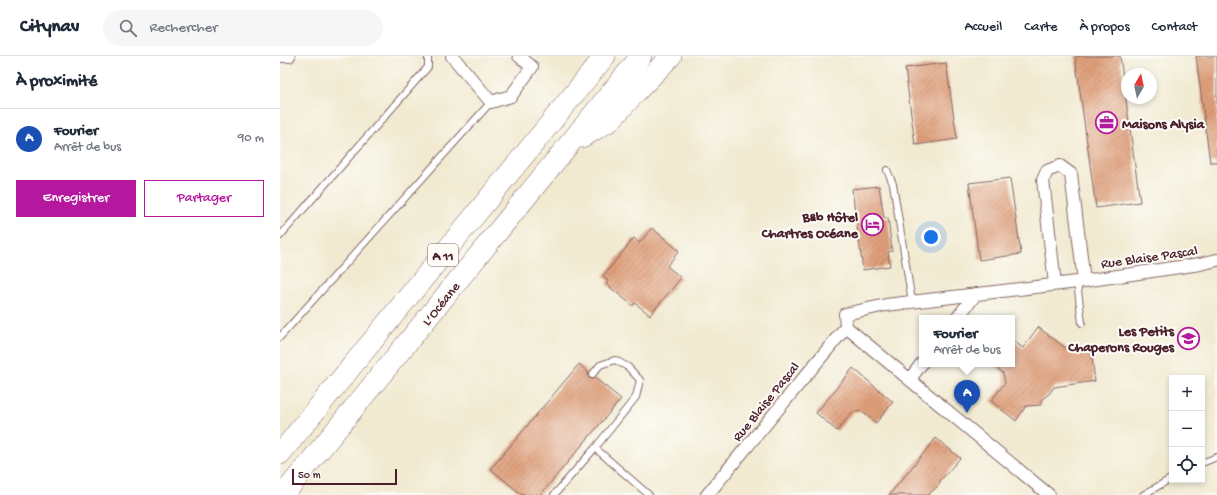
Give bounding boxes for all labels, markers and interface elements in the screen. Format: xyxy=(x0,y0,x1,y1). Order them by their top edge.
search box xyxy=(103,10,383,46)
text: Citynav xyxy=(20,16,79,39)
icon: search xyxy=(117,17,139,39)
text: Rechercher xyxy=(149,19,218,37)
text: Accueil xyxy=(965,19,1002,36)
text: Carte xyxy=(1024,19,1058,36)
text: À propos xyxy=(1080,19,1130,36)
text: Contact xyxy=(1152,19,1197,36)
north arrow xyxy=(1121,68,1157,104)
text: À proximité xyxy=(16,72,97,92)
office icon: Maisons Alysia xyxy=(1094,110,1120,136)
place label: Maisons Alysia xyxy=(1122,117,1205,134)
text: Fourier xyxy=(54,122,98,140)
text: A xyxy=(25,131,33,146)
text: 90 m xyxy=(238,131,264,146)
text: Arrêt de bus xyxy=(54,140,121,155)
button: Enregistrer xyxy=(16,180,136,217)
button: Partager xyxy=(144,180,264,217)
place label: B&b Hôtel Chartres Océane xyxy=(761,210,859,243)
hotel icon: B&b Hôtel Chartres Océane xyxy=(860,211,886,237)
your location xyxy=(921,227,941,247)
street label: Rue Blaise Pascal xyxy=(1100,243,1199,274)
road number: A 11 xyxy=(428,244,458,266)
street label: L’Océane xyxy=(419,279,465,330)
popup xyxy=(919,315,1015,367)
place label: Les Petits Chaperons Rouges xyxy=(1067,324,1175,357)
text: Fourier xyxy=(933,325,978,343)
school or university icon: Les Petits Chaperons Rouges xyxy=(1176,325,1202,351)
text: Arrêt de bus xyxy=(933,343,1001,358)
street label: Rue Blaise Pascal xyxy=(730,359,804,446)
map controls xyxy=(1169,375,1205,483)
button: + xyxy=(1169,375,1205,411)
pin: A xyxy=(954,380,980,413)
button: − xyxy=(1169,411,1205,447)
button: locate xyxy=(1169,447,1205,483)
scale bar xyxy=(292,467,397,486)
text: 50 m xyxy=(298,470,320,482)

